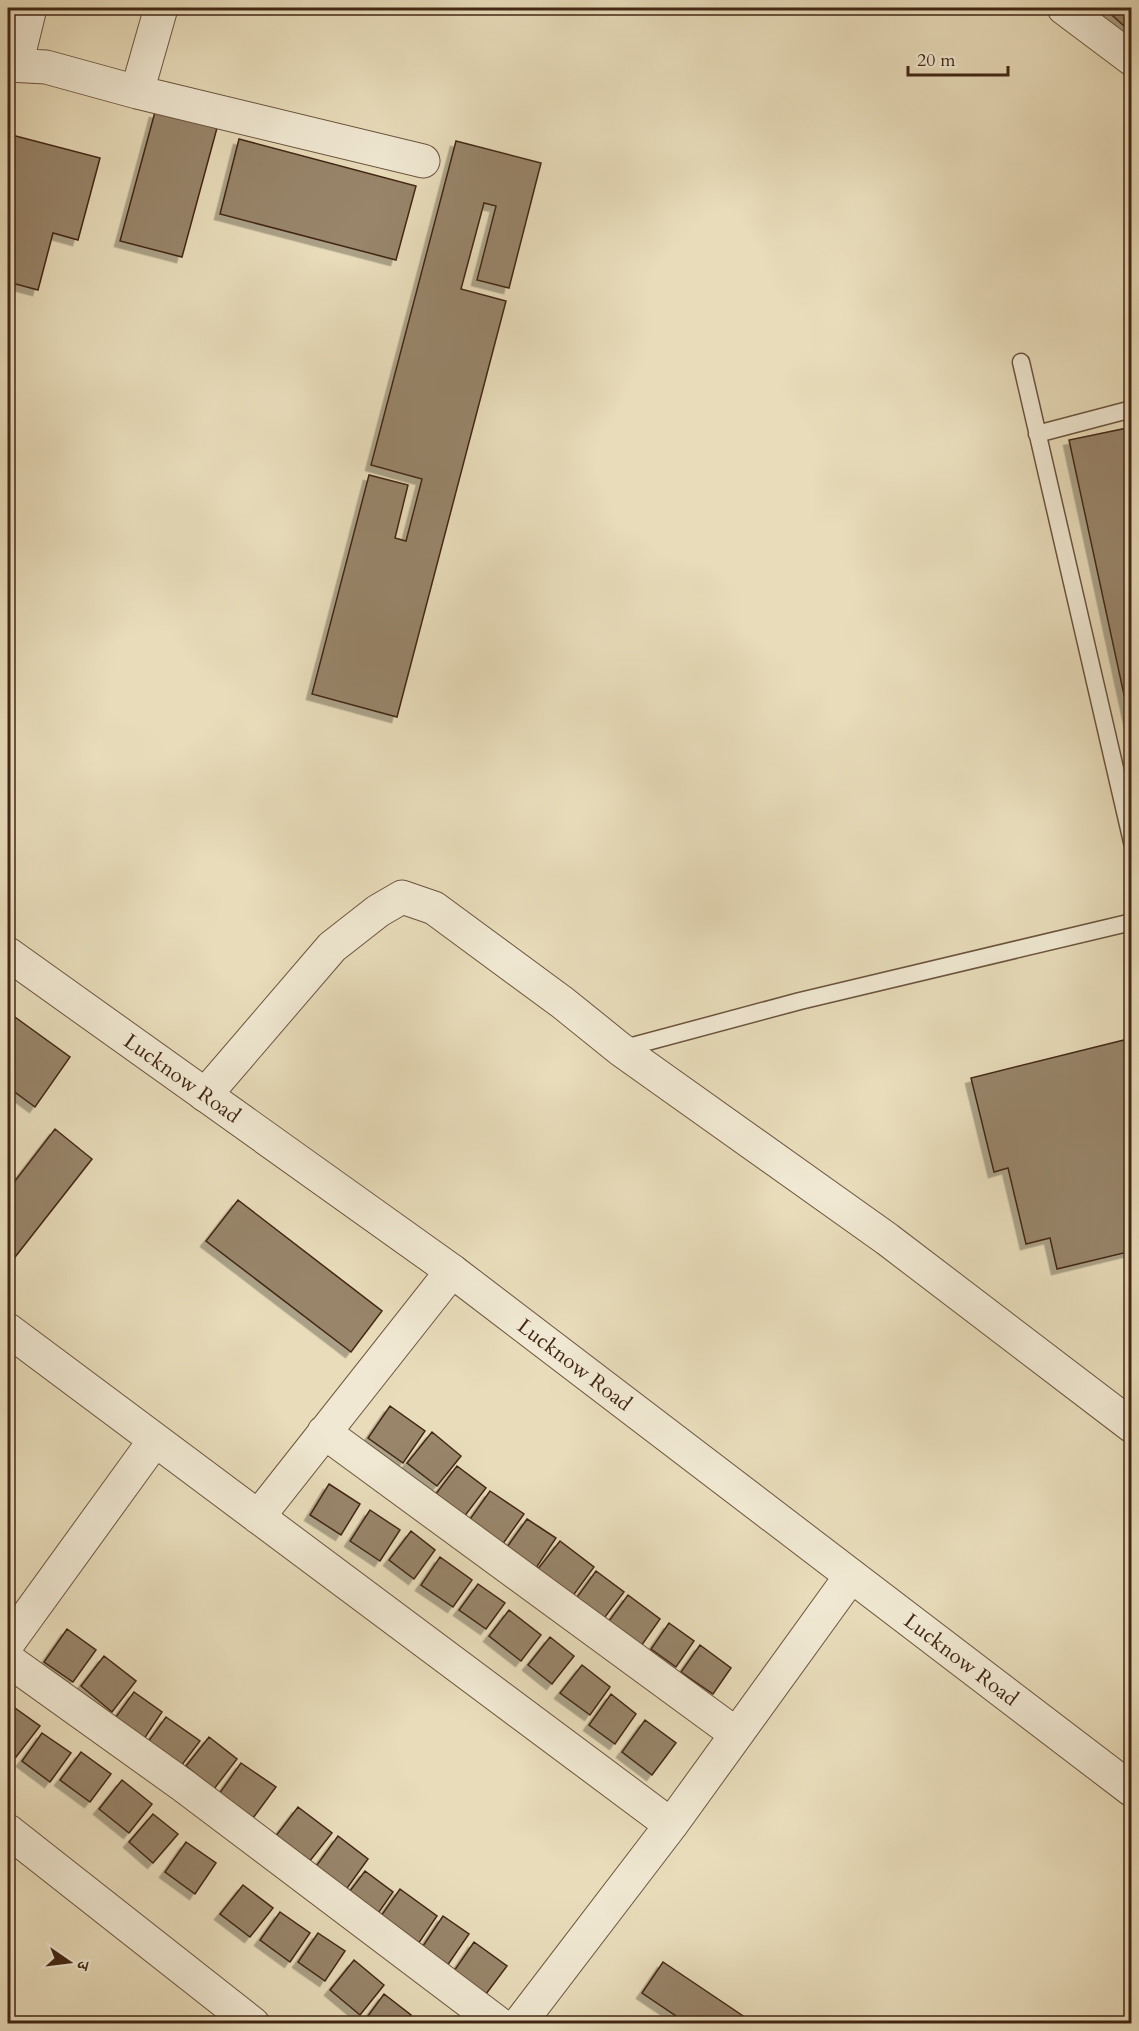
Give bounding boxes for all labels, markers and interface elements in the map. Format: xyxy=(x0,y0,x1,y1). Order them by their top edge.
scale bar xyxy=(908,39,1008,77)
text: 20 m xyxy=(917,48,956,73)
street label: Lucknow Road xyxy=(118,1027,246,1130)
street label: Lucknow Road xyxy=(512,1312,638,1418)
street label: Lucknow Road xyxy=(898,1606,1024,1713)
north arrow xyxy=(39,1932,99,1992)
text: उ xyxy=(70,1958,94,1974)

